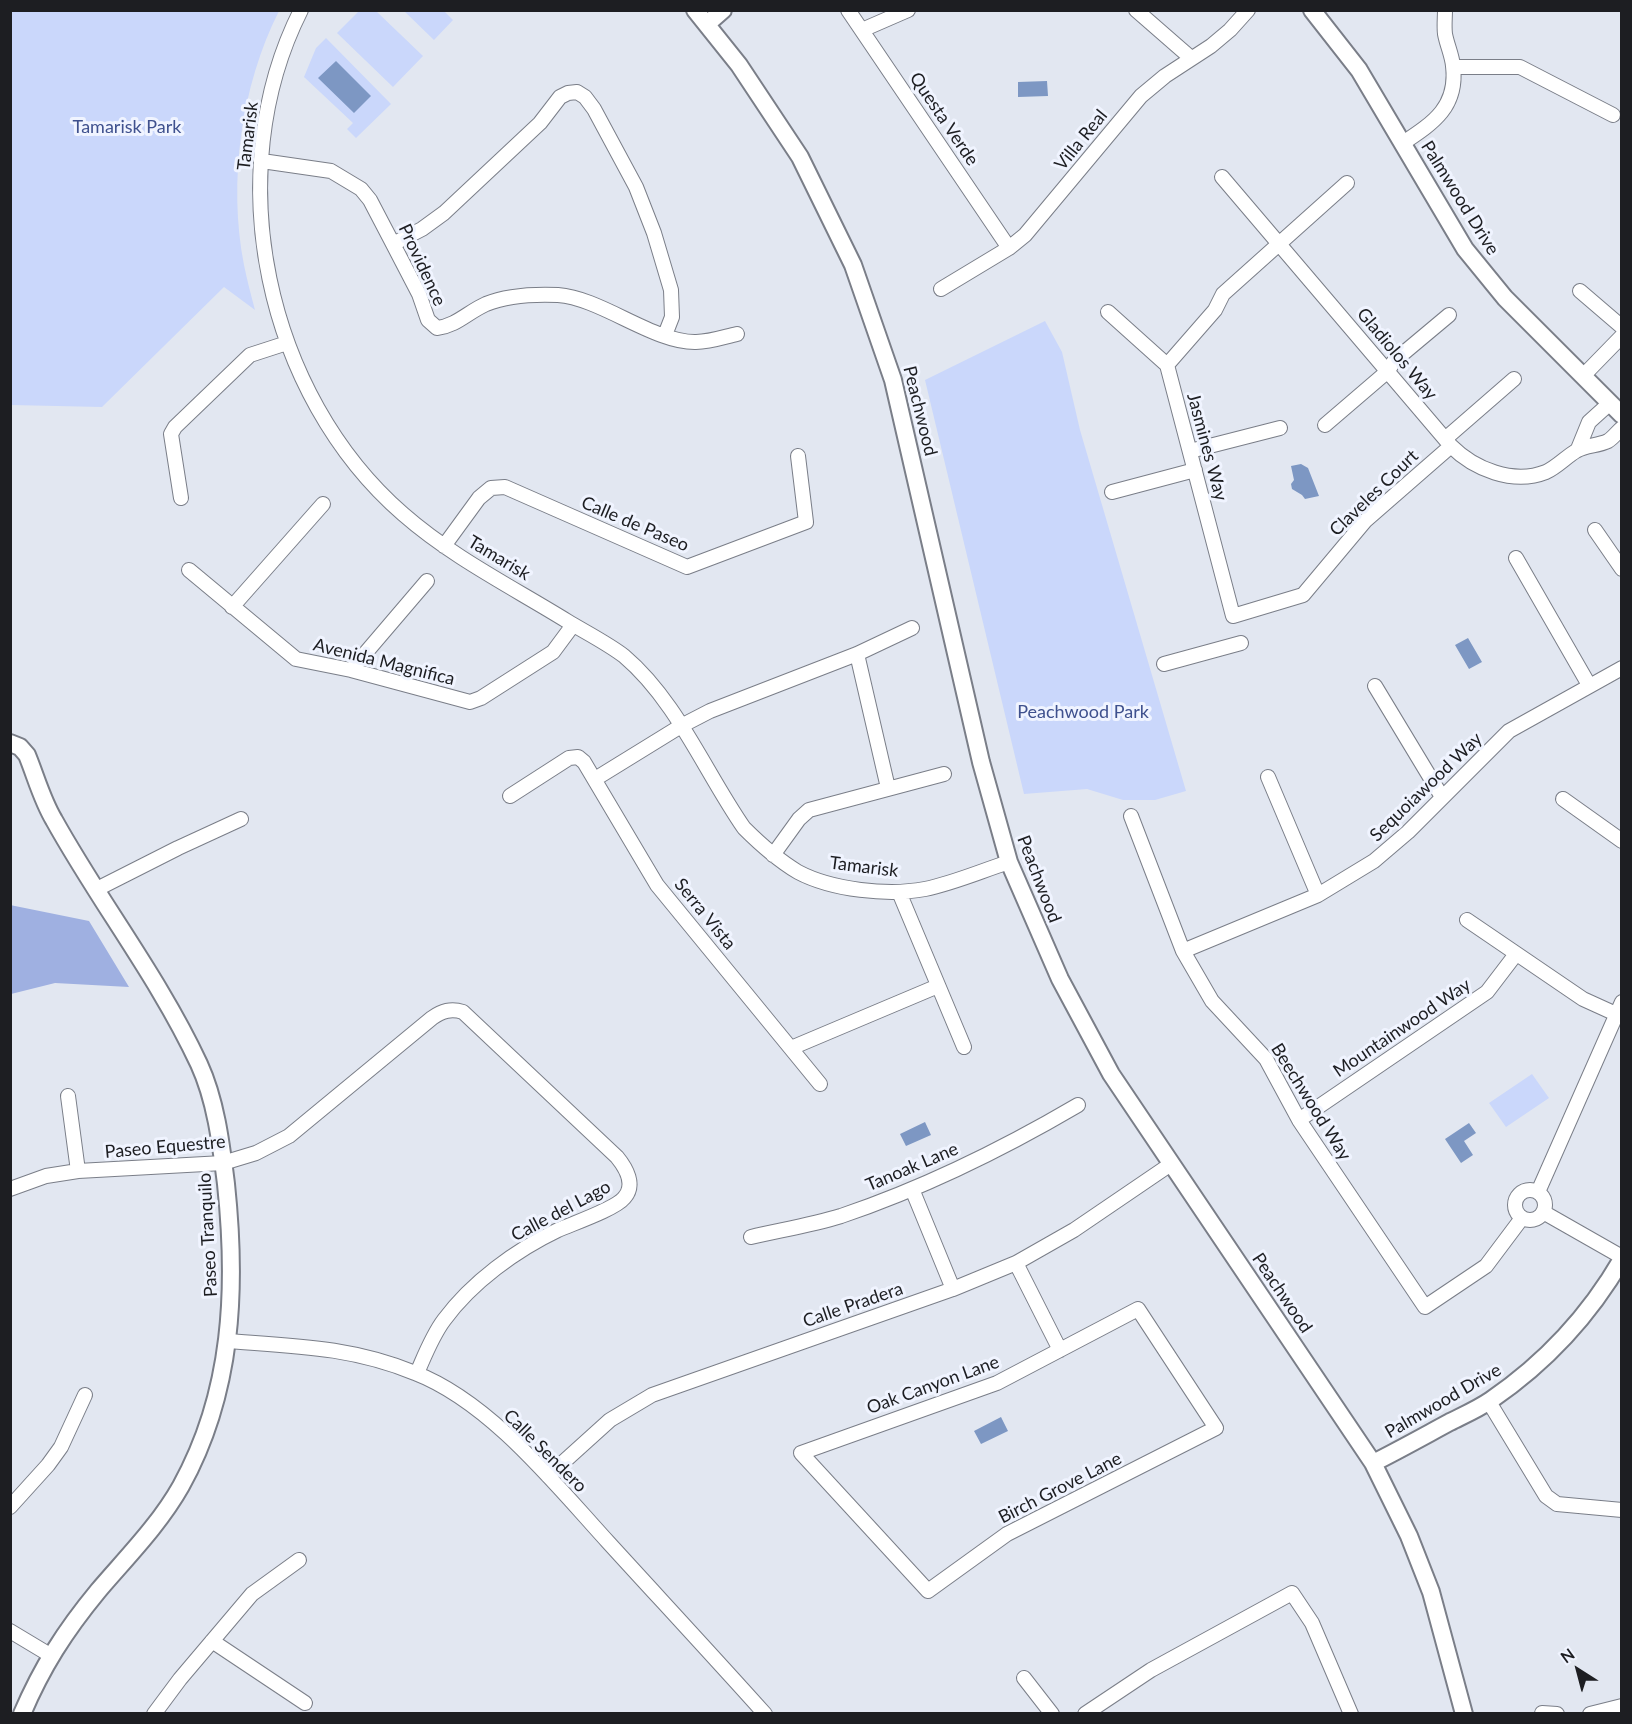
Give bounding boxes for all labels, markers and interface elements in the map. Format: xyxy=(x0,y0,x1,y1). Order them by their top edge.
street label: Questa Verde xyxy=(905,68,983,170)
street label: Tamarisk xyxy=(233,100,263,172)
street label: Villa Real xyxy=(1050,105,1112,175)
park label: Tamarisk Park xyxy=(73,116,181,138)
street label: Palmwood Drive xyxy=(1416,137,1504,259)
street label: Providence xyxy=(394,221,450,309)
street label: Gladiolos Way xyxy=(1352,304,1442,404)
street label: Peachwood xyxy=(898,364,942,458)
street label: Jasmines Way xyxy=(1182,391,1232,503)
street label: Claveles Court xyxy=(1325,445,1423,541)
street label: Calle de Paseo xyxy=(578,492,692,556)
street label: Tamarisk xyxy=(464,531,534,585)
street label: Avenida Magnifica xyxy=(311,634,457,690)
park label: Peachwood Park xyxy=(1017,701,1149,723)
street label: Sequoiawood Way xyxy=(1365,728,1487,846)
street label: Peachwood xyxy=(1012,832,1066,926)
street label: Tamarisk xyxy=(828,852,900,882)
street label: Serra Vista xyxy=(670,874,740,954)
street label: Mountainwood Way xyxy=(1329,974,1475,1082)
street label: Beechwood Way xyxy=(1266,1040,1356,1164)
street label: Paseo Equestre xyxy=(104,1131,226,1163)
street label: Tanoak Lane xyxy=(863,1138,961,1196)
street label: Paseo Tranquilo xyxy=(194,1172,222,1298)
street label: Calle del Lago xyxy=(508,1176,614,1246)
street label: Peachwood xyxy=(1247,1249,1317,1337)
street label: Calle Pradera xyxy=(800,1278,906,1332)
street label: Oak Canyon Lane xyxy=(864,1351,1002,1419)
street label: Palmwood Drive xyxy=(1381,1359,1505,1443)
street label: Calle Sendero xyxy=(499,1405,591,1497)
street label: Birch Grove Lane xyxy=(995,1448,1125,1528)
north arrow xyxy=(1548,1640,1608,1700)
text: N xyxy=(1557,1644,1578,1666)

